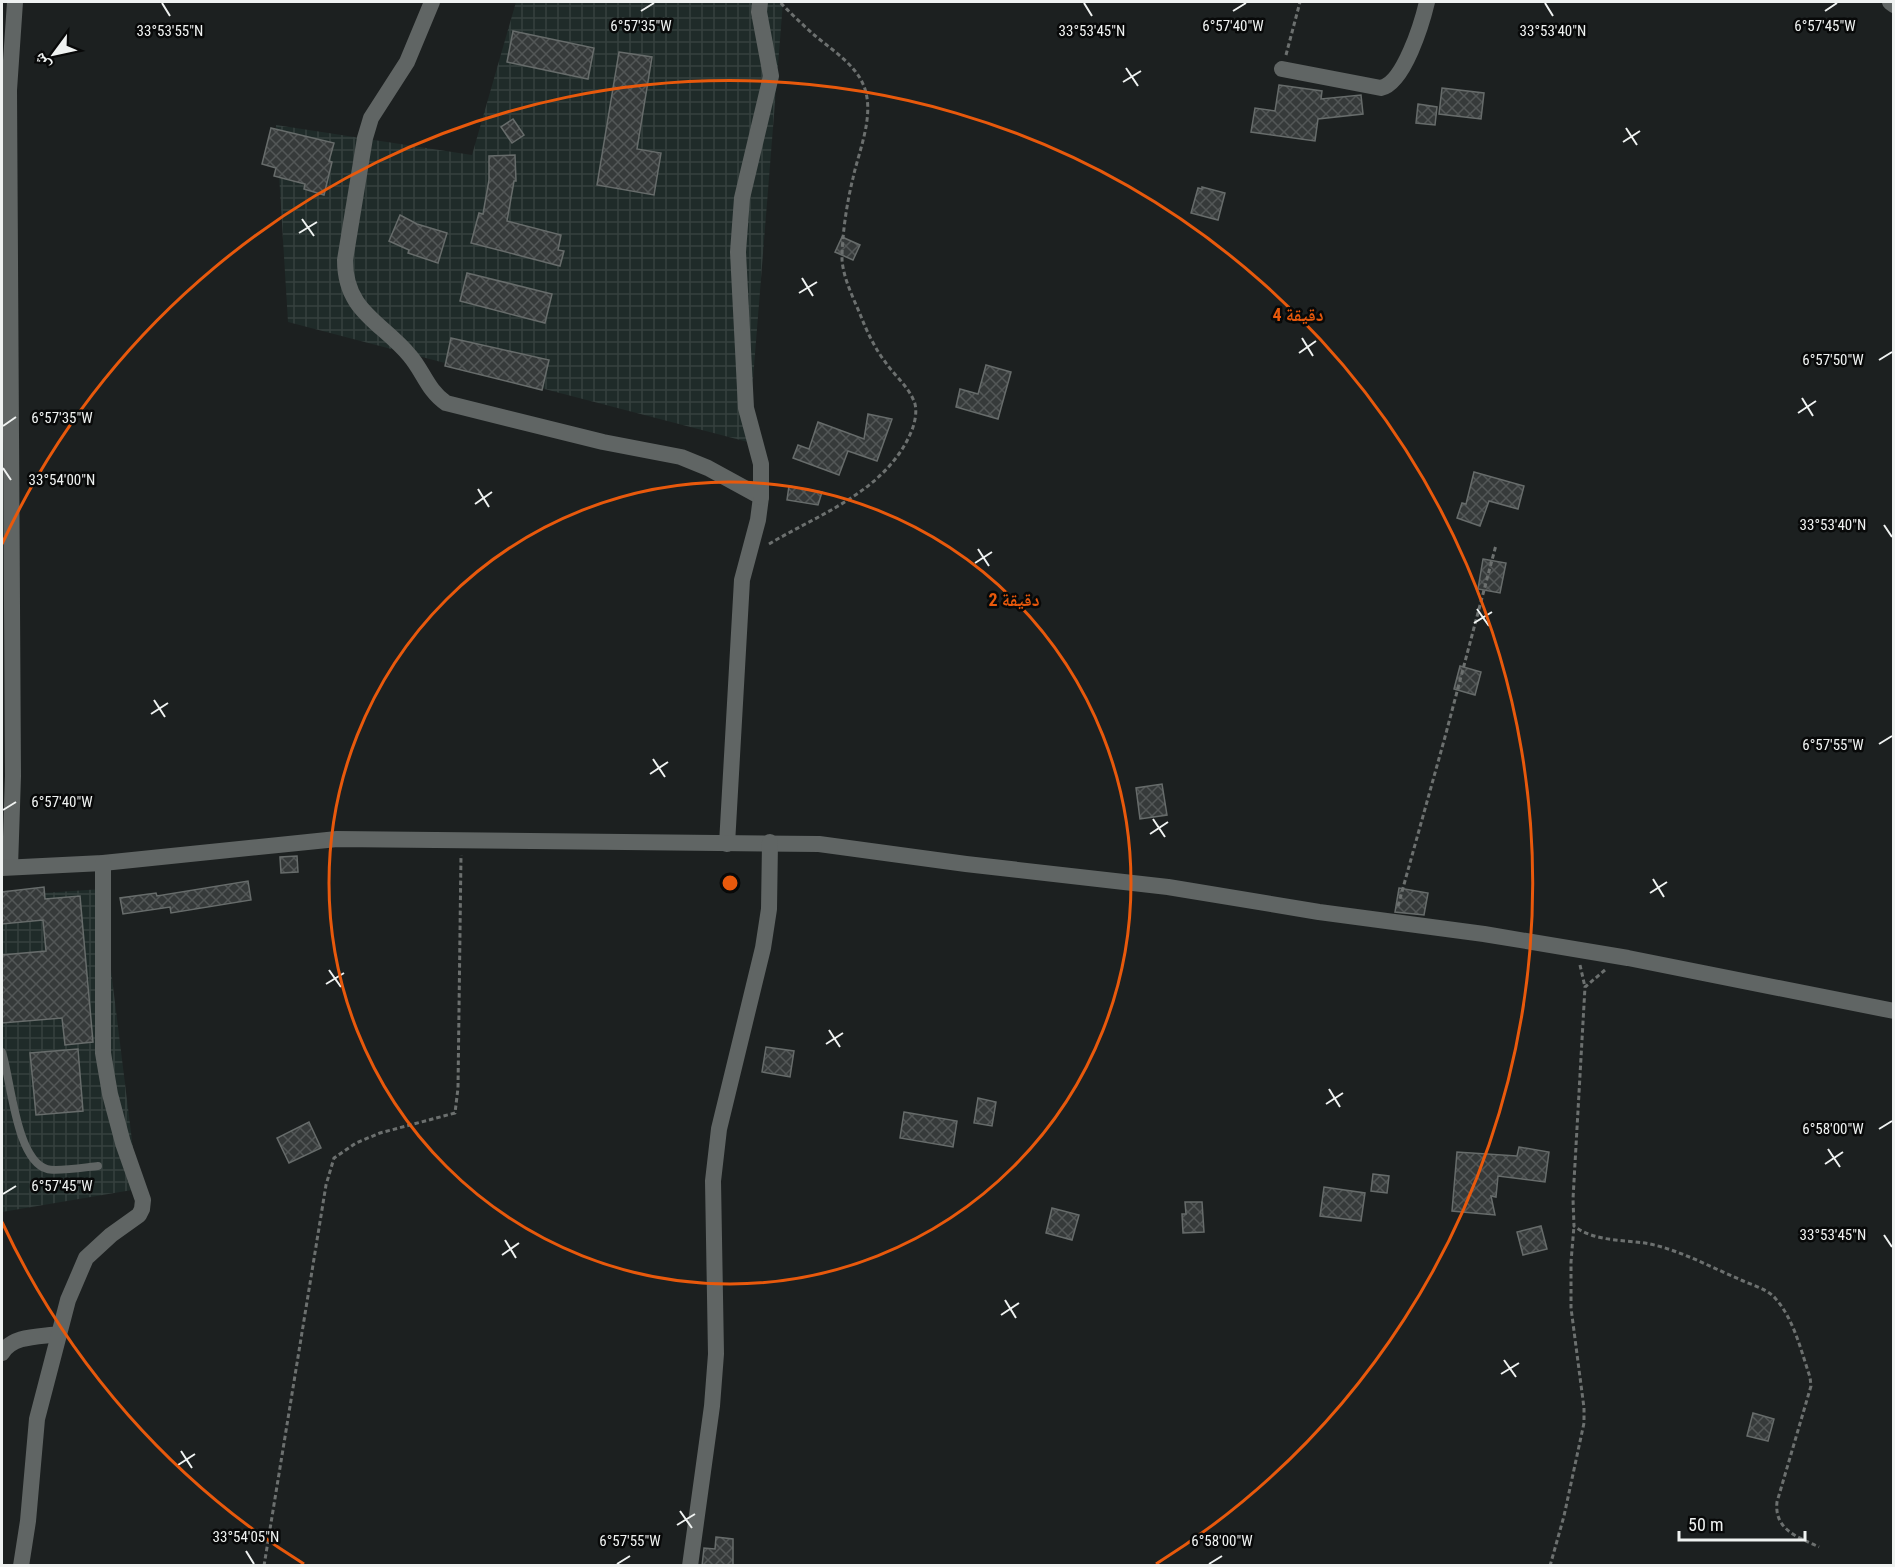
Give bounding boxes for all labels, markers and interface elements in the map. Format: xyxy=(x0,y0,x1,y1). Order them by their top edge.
text: 6°57'35"W xyxy=(610,17,672,35)
text: 6°57'40"W xyxy=(1202,17,1264,35)
text: 6°57'45"W xyxy=(1794,17,1856,35)
text: 33°53'55"N xyxy=(137,22,203,40)
text: 33°53'45"N xyxy=(1059,22,1125,40)
text: 33°53'40"N xyxy=(1520,22,1586,40)
north arrow xyxy=(24,24,84,84)
text: ش xyxy=(29,50,54,74)
text: 4 دقيقة xyxy=(1272,304,1324,325)
text: 6°57'50"W xyxy=(1802,351,1864,369)
text: 6°57'35"W xyxy=(31,409,93,427)
text: 33°54'00"N xyxy=(29,471,95,489)
text: 33°53'40"N xyxy=(1800,516,1866,534)
text: 2 دقيقة xyxy=(988,589,1040,610)
text: 6°57'55"W xyxy=(1802,736,1864,754)
text: 6°57'40"W xyxy=(31,793,93,811)
centre of rings xyxy=(720,873,740,893)
text: 6°58'00"W xyxy=(1802,1120,1864,1138)
text: 6°57'45"W xyxy=(31,1177,93,1195)
text: 33°53'45"N xyxy=(1800,1226,1866,1244)
scale bar xyxy=(1679,1504,1805,1542)
text: 50 m xyxy=(1688,1514,1723,1535)
text: 33°54'05"N xyxy=(213,1528,279,1546)
text: 6°57'55"W xyxy=(599,1532,661,1550)
text: 6°58'00"W xyxy=(1191,1532,1253,1550)

